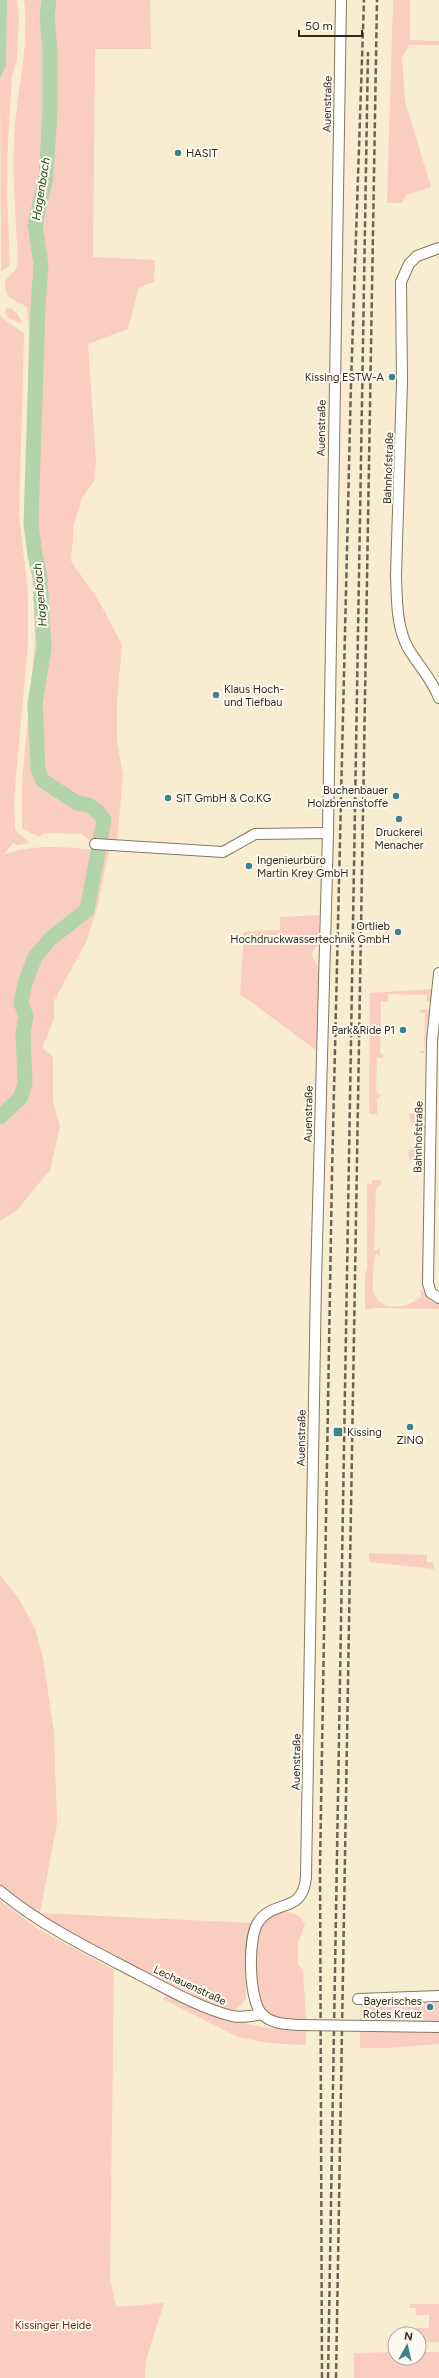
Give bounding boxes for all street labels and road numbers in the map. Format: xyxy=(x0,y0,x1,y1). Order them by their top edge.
street label: Auenstraße xyxy=(321,76,334,132)
street label: Auenstraße xyxy=(315,400,328,456)
street label: Bahnhofstraße xyxy=(381,432,396,504)
street label: Auenstraße xyxy=(302,1086,315,1142)
street label: Bahnhofstraße xyxy=(411,1101,426,1173)
street label: Auenstraße xyxy=(295,1410,308,1466)
street label: Auenstraße xyxy=(290,1734,303,1790)
street label: Lechauenstraße xyxy=(151,1963,228,2008)

